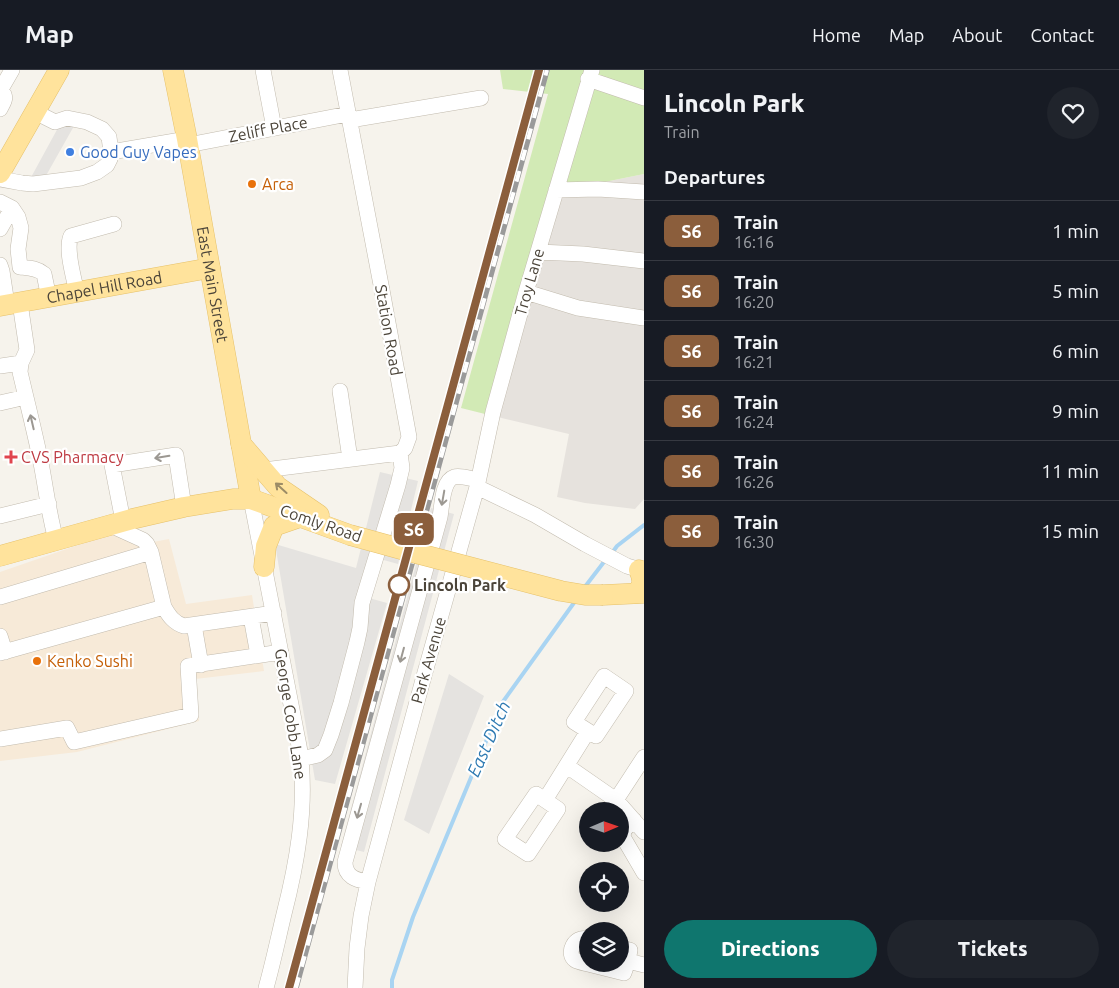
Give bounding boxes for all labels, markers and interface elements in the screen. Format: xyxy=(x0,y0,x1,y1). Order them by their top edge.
text: Map xyxy=(25,21,74,48)
text: Home xyxy=(812,25,861,45)
text: Map xyxy=(889,25,924,45)
text: About xyxy=(952,25,1002,45)
text: Contact xyxy=(1030,25,1094,45)
button: heart xyxy=(1047,87,1099,139)
text: Lincoln Park xyxy=(664,90,804,117)
street label: Zeliff Place xyxy=(227,113,309,145)
text: Train xyxy=(664,123,700,141)
place label: Good Guy Vapes xyxy=(80,143,197,161)
marker: Good Guy Vapes xyxy=(64,146,76,158)
text: Departures xyxy=(664,166,765,188)
place label: Arca xyxy=(262,175,294,193)
marker: Arca xyxy=(246,178,258,190)
text: Train xyxy=(734,211,779,233)
text: 1 min xyxy=(1052,220,1099,242)
text: S6 xyxy=(681,221,702,241)
street label: East Main Street xyxy=(194,225,232,345)
text: 16:16 xyxy=(734,233,774,251)
street label: Troy Lane xyxy=(511,246,547,318)
street label: Chapel Hill Road xyxy=(45,268,164,306)
text: Train xyxy=(734,271,779,293)
text: 5 min xyxy=(1052,280,1099,302)
text: S6 xyxy=(681,281,702,301)
street label: Station Road xyxy=(372,283,406,377)
text: 16:20 xyxy=(734,293,774,311)
text: Train xyxy=(734,331,779,353)
text: 6 min xyxy=(1052,340,1099,362)
text: S6 xyxy=(681,341,702,361)
text: 16:21 xyxy=(734,353,774,371)
text: Train xyxy=(734,391,779,413)
text: 9 min xyxy=(1052,400,1099,422)
text: S6 xyxy=(681,401,702,421)
text: 16:24 xyxy=(734,413,774,431)
one-way arrow xyxy=(27,414,36,430)
place label: CVS Pharmacy xyxy=(21,448,124,466)
marker: CVS Pharmacy xyxy=(5,451,17,463)
text: Train xyxy=(734,451,779,473)
one-way arrow xyxy=(155,452,171,462)
text: 11 min xyxy=(1041,460,1099,482)
text: S6 xyxy=(681,461,702,481)
text: 16:26 xyxy=(734,473,774,491)
one-way arrow xyxy=(274,482,287,494)
one-way arrow xyxy=(438,489,448,505)
street label: Comly Road xyxy=(278,501,364,545)
text: Train xyxy=(734,511,779,533)
line badge: S6 xyxy=(392,513,436,545)
text: S6 xyxy=(404,519,424,539)
text: 15 min xyxy=(1041,520,1099,542)
text: S6 xyxy=(681,521,702,541)
text: 16:30 xyxy=(734,533,774,551)
marker: Lincoln Park xyxy=(388,574,410,596)
place label: Lincoln Park xyxy=(414,576,506,594)
street label: Park Avenue xyxy=(407,615,449,705)
one-way arrow xyxy=(397,646,407,662)
street label: George Cobb Lane xyxy=(272,647,310,781)
place label: Kenko Sushi xyxy=(47,652,133,670)
marker: Kenko Sushi xyxy=(31,655,43,667)
water label: East Ditch xyxy=(463,698,514,779)
north arrow xyxy=(579,802,629,852)
map controls xyxy=(579,802,629,972)
one-way arrow xyxy=(354,803,364,819)
button: locate xyxy=(579,862,629,912)
button: Directions xyxy=(664,920,877,978)
button: Tickets xyxy=(887,920,1099,978)
button: layers xyxy=(579,922,629,972)

